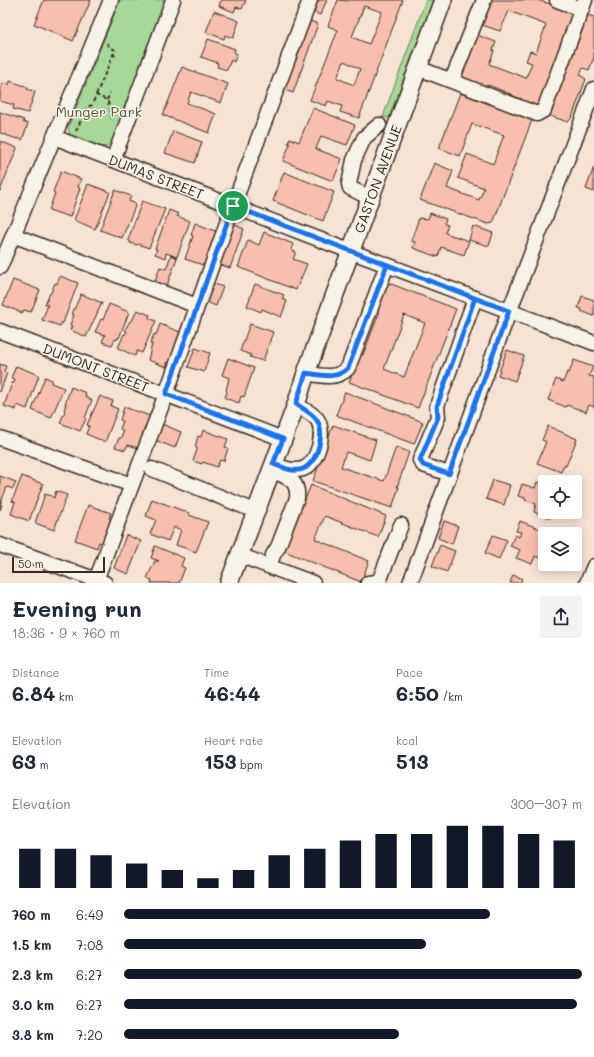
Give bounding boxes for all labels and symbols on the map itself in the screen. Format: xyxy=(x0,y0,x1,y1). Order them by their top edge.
park label: Munger Park xyxy=(56,102,142,121)
street label: GASTON AVENUE xyxy=(349,122,406,236)
street label: DUMAS STREET xyxy=(106,150,207,204)
pin xyxy=(216,189,250,223)
street label: DUMONT STREET xyxy=(40,339,152,397)
scale bar xyxy=(12,555,105,574)

